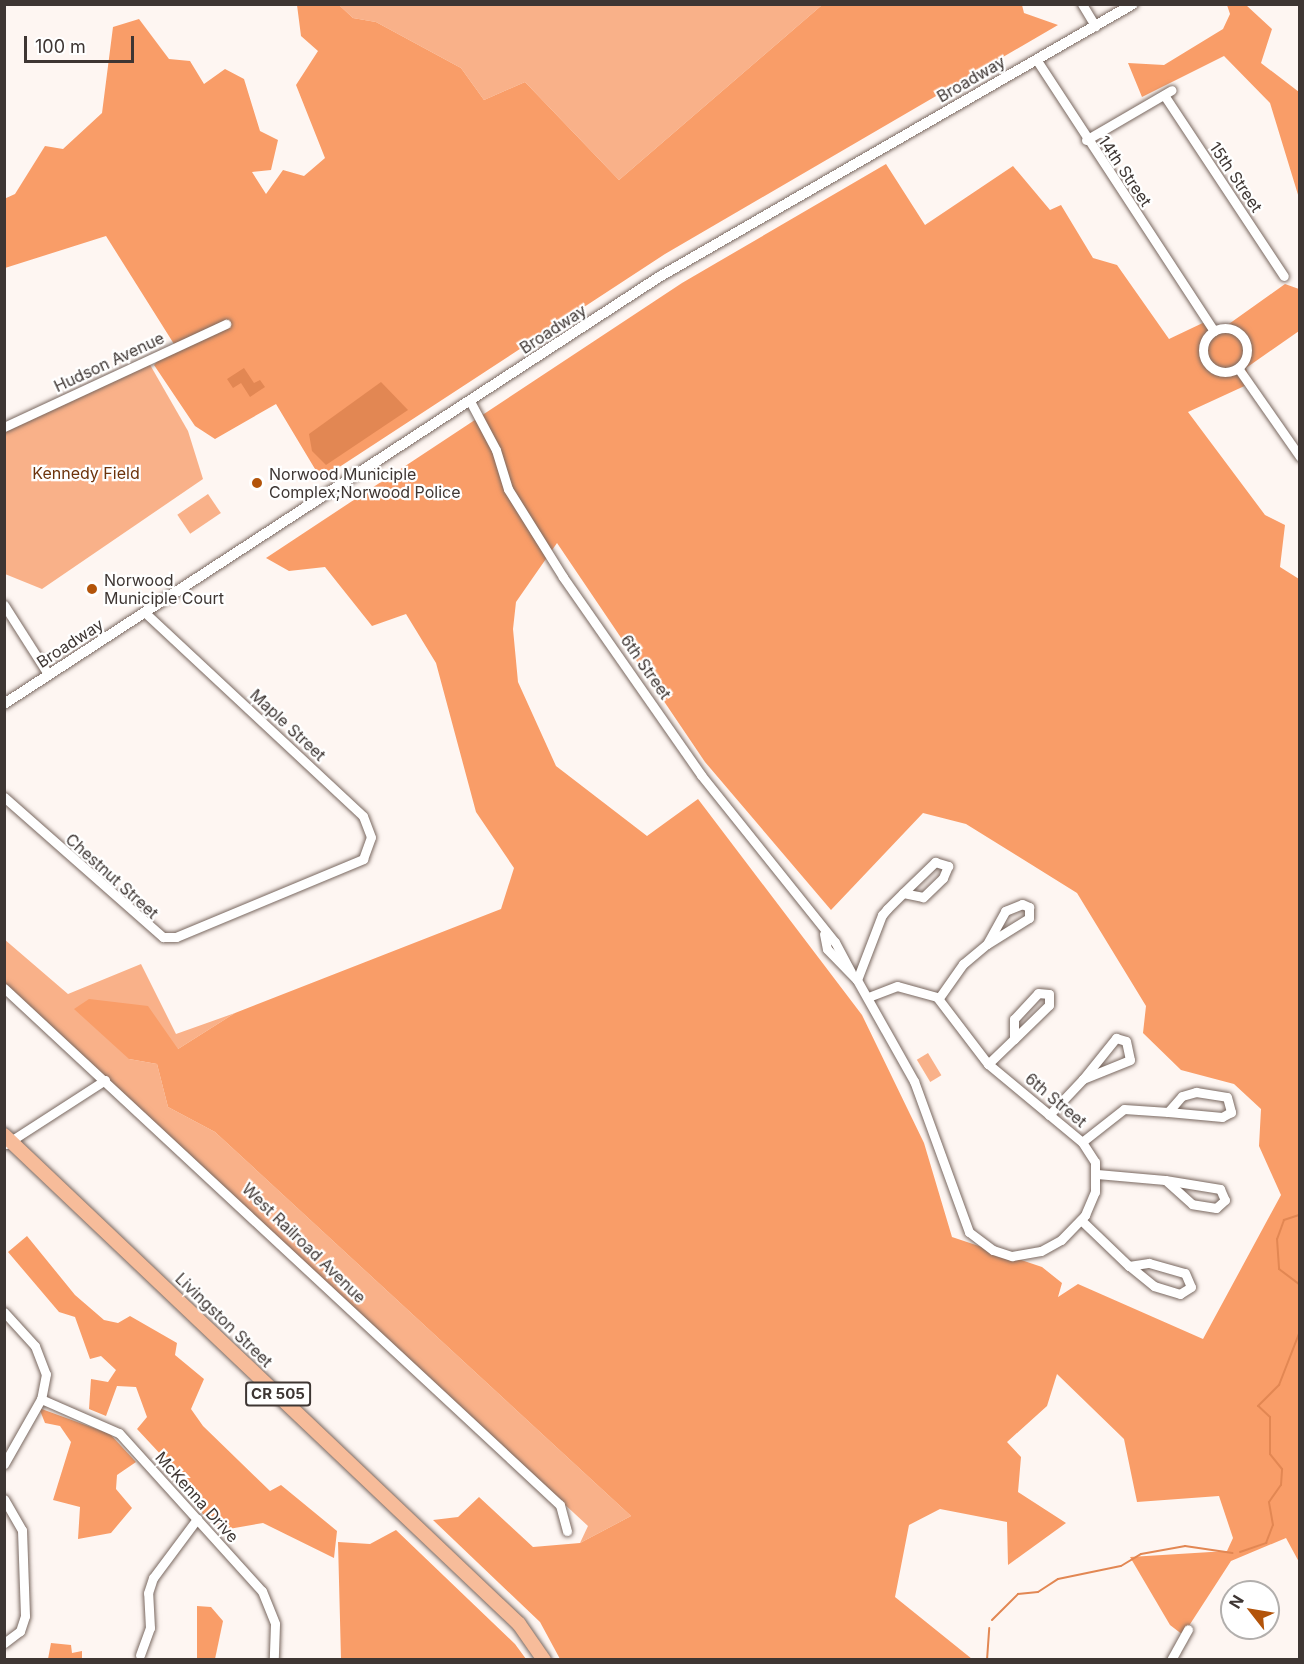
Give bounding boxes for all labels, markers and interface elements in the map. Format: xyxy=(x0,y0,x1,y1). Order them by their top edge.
scale bar xyxy=(27,24,136,62)
text: 100 m xyxy=(35,36,86,57)
street label: Broadway xyxy=(933,52,1009,106)
street label: 14th Street xyxy=(1094,132,1156,210)
street label: 15th Street xyxy=(1206,138,1266,216)
street label: Broadway xyxy=(516,300,590,358)
street label: Hudson Avenue xyxy=(51,328,167,396)
park label: Kennedy Field xyxy=(32,463,140,483)
place label: Norwood Municiple Complex;Norwood Police xyxy=(269,464,461,502)
marker: Norwood Municiple Complex;Norwood Police xyxy=(250,476,264,490)
place label: Norwood Municiple Court xyxy=(104,570,224,608)
marker: Norwood Municiple Court xyxy=(85,582,99,596)
street label: Broadway xyxy=(33,614,107,672)
street label: 6th Street xyxy=(617,631,675,703)
street label: Maple Street xyxy=(246,685,330,765)
street label: Chestnut Street xyxy=(62,829,162,923)
street label: 6th Street xyxy=(1021,1069,1091,1131)
street label: West Railroad Avenue xyxy=(238,1179,370,1307)
street label: Livingston Street xyxy=(172,1269,276,1371)
road number: CR 505 xyxy=(245,1382,311,1406)
street label: McKenna Drive xyxy=(151,1448,243,1546)
north arrow xyxy=(1220,1580,1280,1640)
text: N xyxy=(1225,1591,1248,1612)

